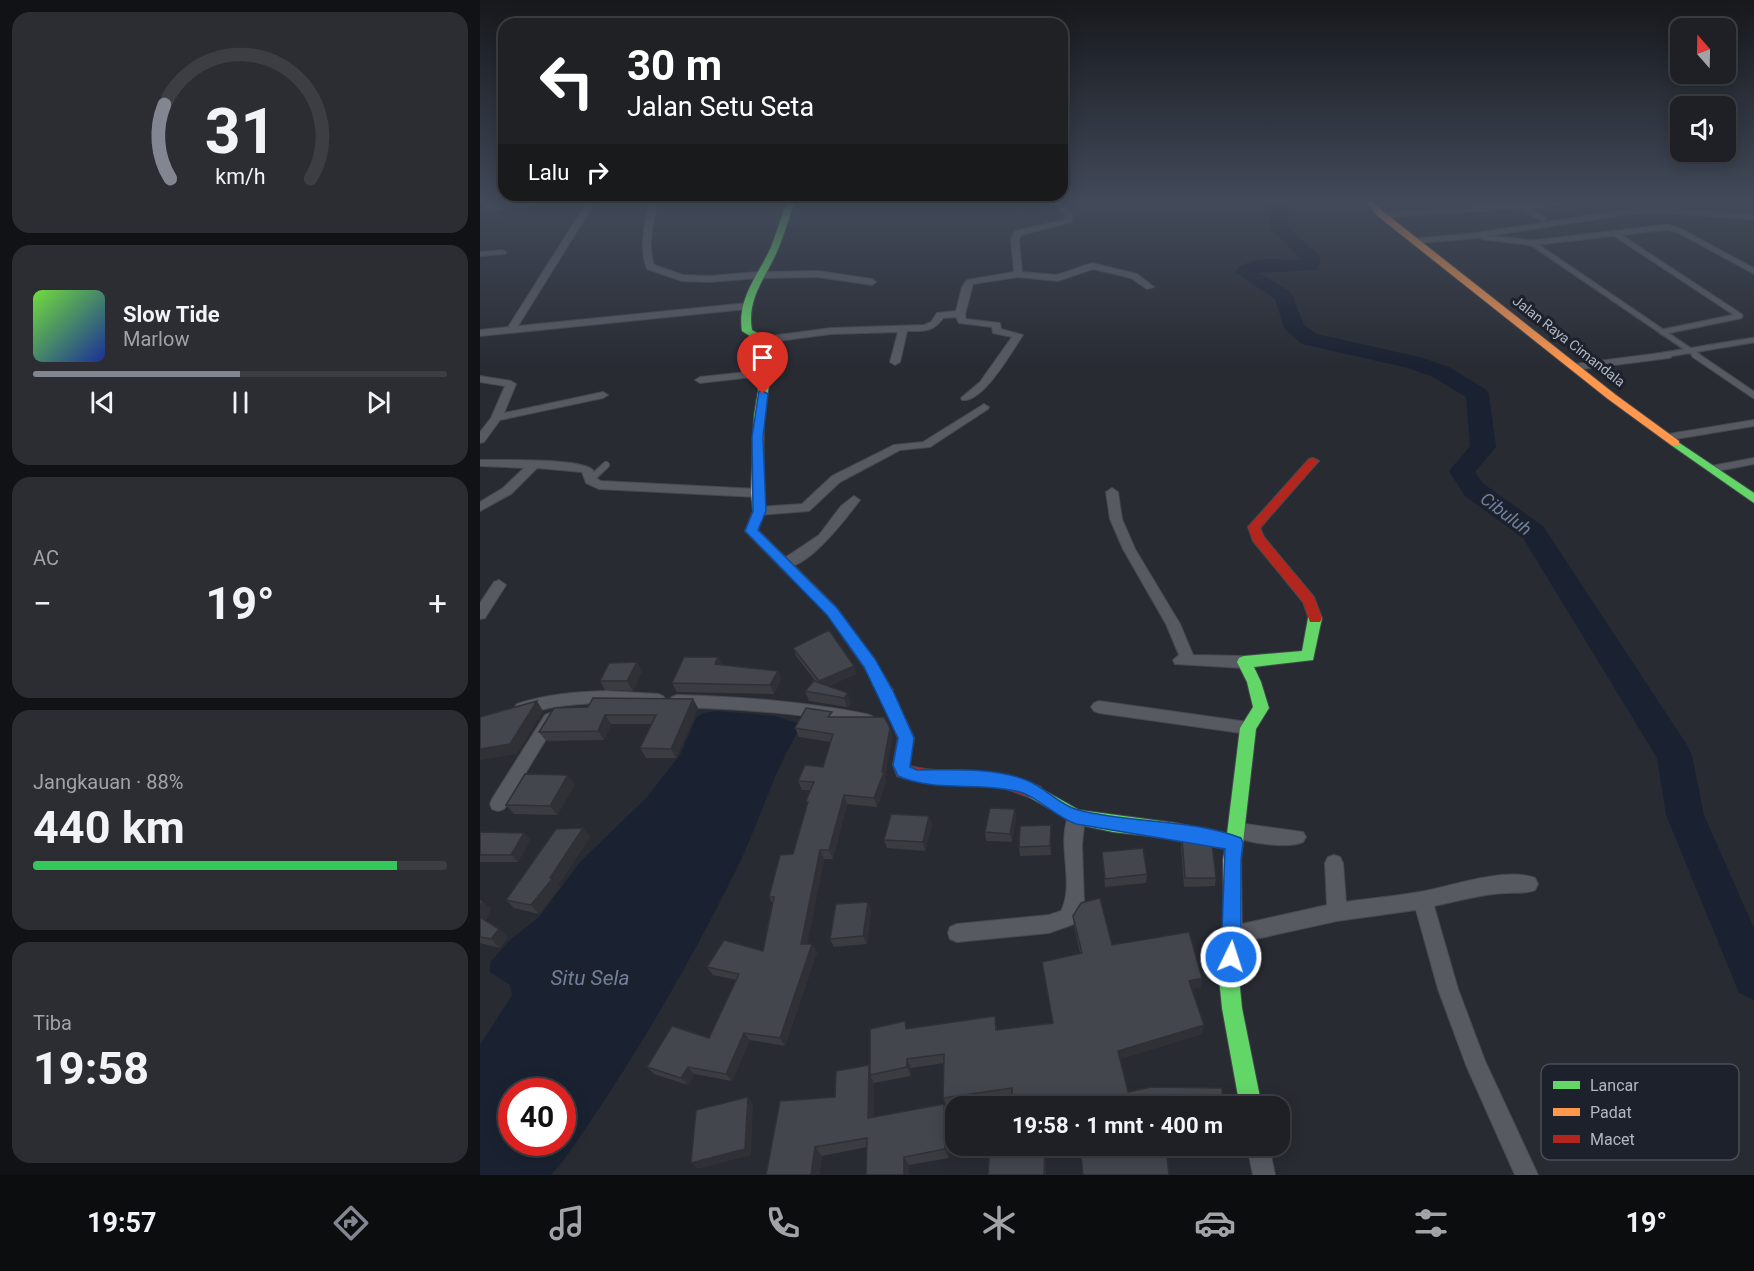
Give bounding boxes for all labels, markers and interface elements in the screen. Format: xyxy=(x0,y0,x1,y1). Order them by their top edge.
north arrow xyxy=(1670,18,1736,84)
map controls xyxy=(1670,18,1736,162)
text: 30 m xyxy=(627,41,722,90)
icon: left xyxy=(528,42,606,120)
text: Jalan Setu Seta xyxy=(627,91,814,123)
text: 31 xyxy=(204,95,276,168)
button: sound xyxy=(1670,96,1736,162)
icon: right xyxy=(581,156,614,189)
text: Lalu xyxy=(528,160,569,185)
text: km/h xyxy=(215,165,265,190)
street label: Jalan Raya Cimandala xyxy=(1510,292,1628,390)
text: Slow Tide xyxy=(123,302,220,327)
text: Marlow xyxy=(123,327,189,351)
pin xyxy=(737,332,788,394)
icon: arrive xyxy=(746,341,779,374)
icon: previous xyxy=(86,386,119,419)
icon: pause xyxy=(224,386,257,419)
icon: next xyxy=(362,386,395,419)
water label: Cibuluh xyxy=(1477,488,1536,540)
text: AC xyxy=(33,546,59,570)
text: 19° xyxy=(205,577,275,630)
text: − xyxy=(33,584,52,623)
text: + xyxy=(428,584,447,623)
text: Jangkauan · 88% xyxy=(33,770,183,794)
text: 440 km xyxy=(33,801,185,854)
position arrow xyxy=(1199,925,1263,989)
water label: Situ Sela xyxy=(550,966,630,990)
text: Tiba xyxy=(33,1011,72,1035)
text: 19:58 xyxy=(33,1042,149,1095)
legend xyxy=(1541,1064,1739,1160)
text: Lancar xyxy=(1590,1076,1639,1095)
speed limit sign: 40 xyxy=(498,1078,576,1156)
text: Padat xyxy=(1590,1103,1632,1122)
text: 19:58 · 1 mnt · 400 m xyxy=(1012,1113,1223,1138)
text: Macet xyxy=(1590,1130,1635,1149)
icon: directions xyxy=(330,1202,372,1244)
icon: music xyxy=(546,1202,588,1244)
icon: phone xyxy=(762,1202,804,1244)
icon: climate xyxy=(978,1202,1020,1244)
icon: car xyxy=(1194,1202,1236,1244)
icon: filters xyxy=(1410,1202,1452,1244)
text: 19:57 xyxy=(87,1207,157,1239)
text: 19° xyxy=(1626,1207,1667,1239)

